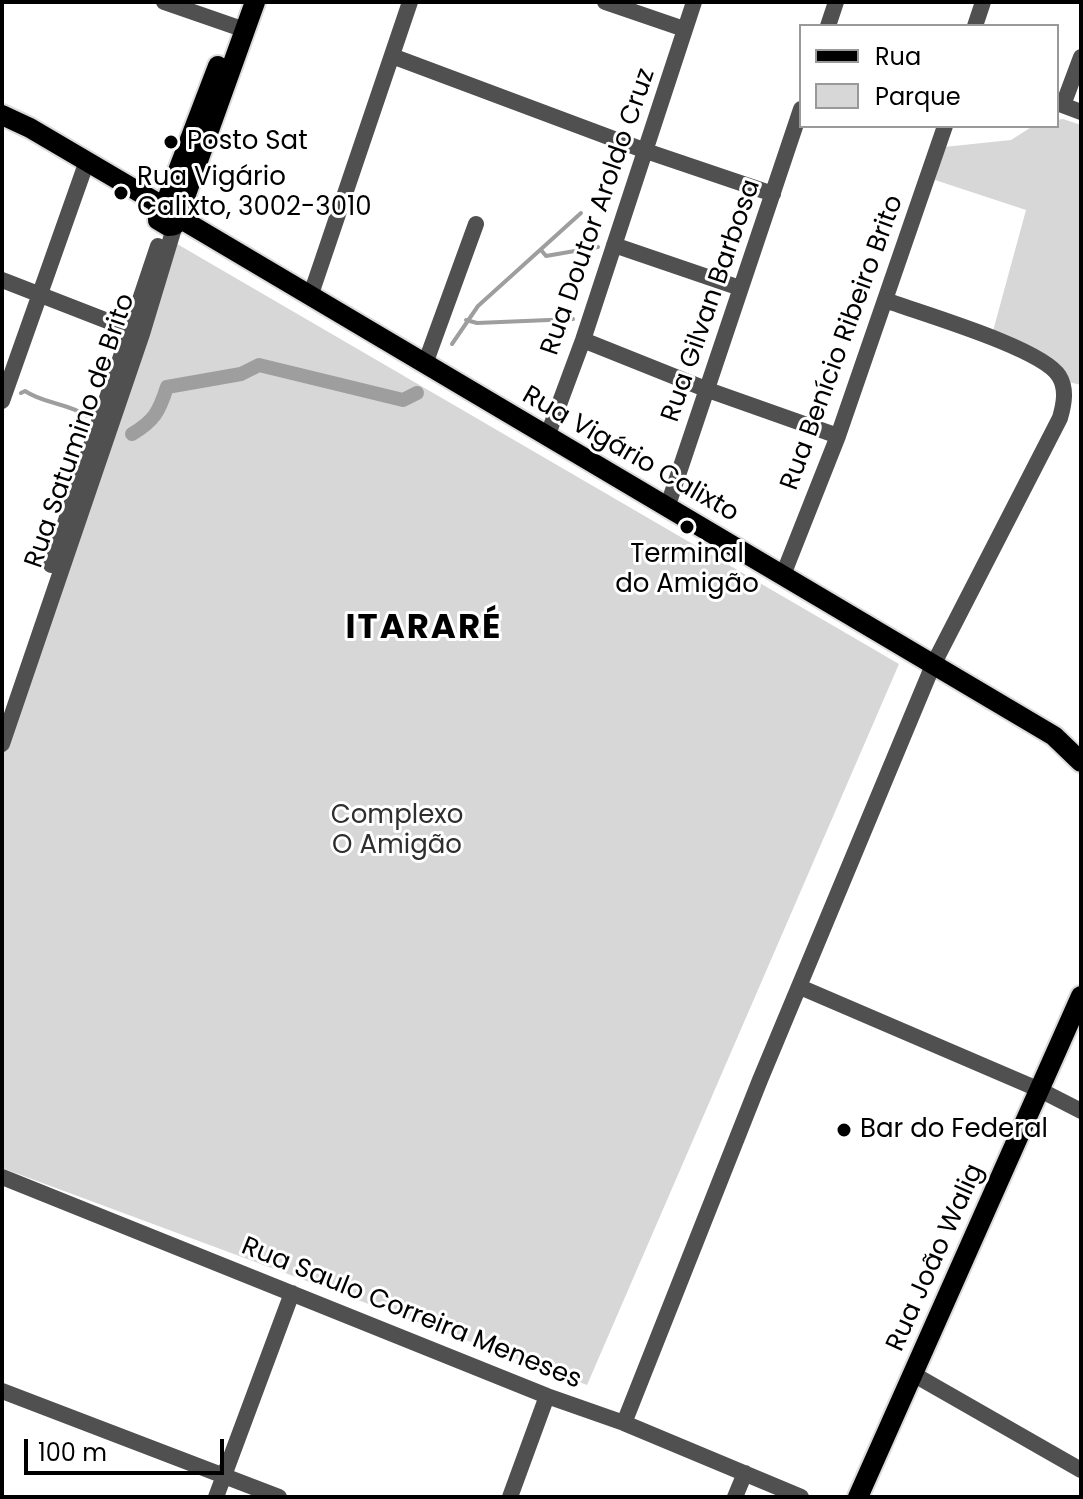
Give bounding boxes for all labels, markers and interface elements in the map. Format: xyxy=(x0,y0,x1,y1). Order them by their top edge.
legend xyxy=(799,24,1059,128)
text: Rua xyxy=(875,40,921,73)
street label: Rua Doutor Aroldo Cruz xyxy=(535,65,663,359)
text: Parque xyxy=(875,80,961,113)
place label: Posto Sat xyxy=(187,126,308,158)
marker: Posto Sat xyxy=(162,133,180,151)
place label: Rua Vigário Calixto, 3002-3010 xyxy=(137,162,372,224)
street label: Rua Gilvan Barbosa xyxy=(656,176,768,426)
marker: Rua Vigário Calixto, 3002-3010 xyxy=(112,184,130,202)
street label: Rua Benício Ribeiro Brito xyxy=(775,191,911,495)
street label: Rua Satumino de Brito xyxy=(19,290,143,572)
street label: Rua Vigário Calixto xyxy=(516,380,744,530)
marker: Terminal do Amigão xyxy=(678,518,696,536)
place label: Terminal do Amigão xyxy=(615,539,759,600)
district label: ITARARÉ xyxy=(346,609,502,649)
park label: Complexo O Amigão xyxy=(331,800,463,862)
place label: Bar do Federal xyxy=(860,1114,1048,1146)
marker: Bar do Federal xyxy=(835,1121,853,1139)
street label: Rua João Walig xyxy=(881,1159,991,1357)
street label: Rua Saulo Correira Meneses xyxy=(237,1231,585,1397)
scale bar xyxy=(28,1423,228,1473)
text: 100 m xyxy=(38,1436,107,1469)

